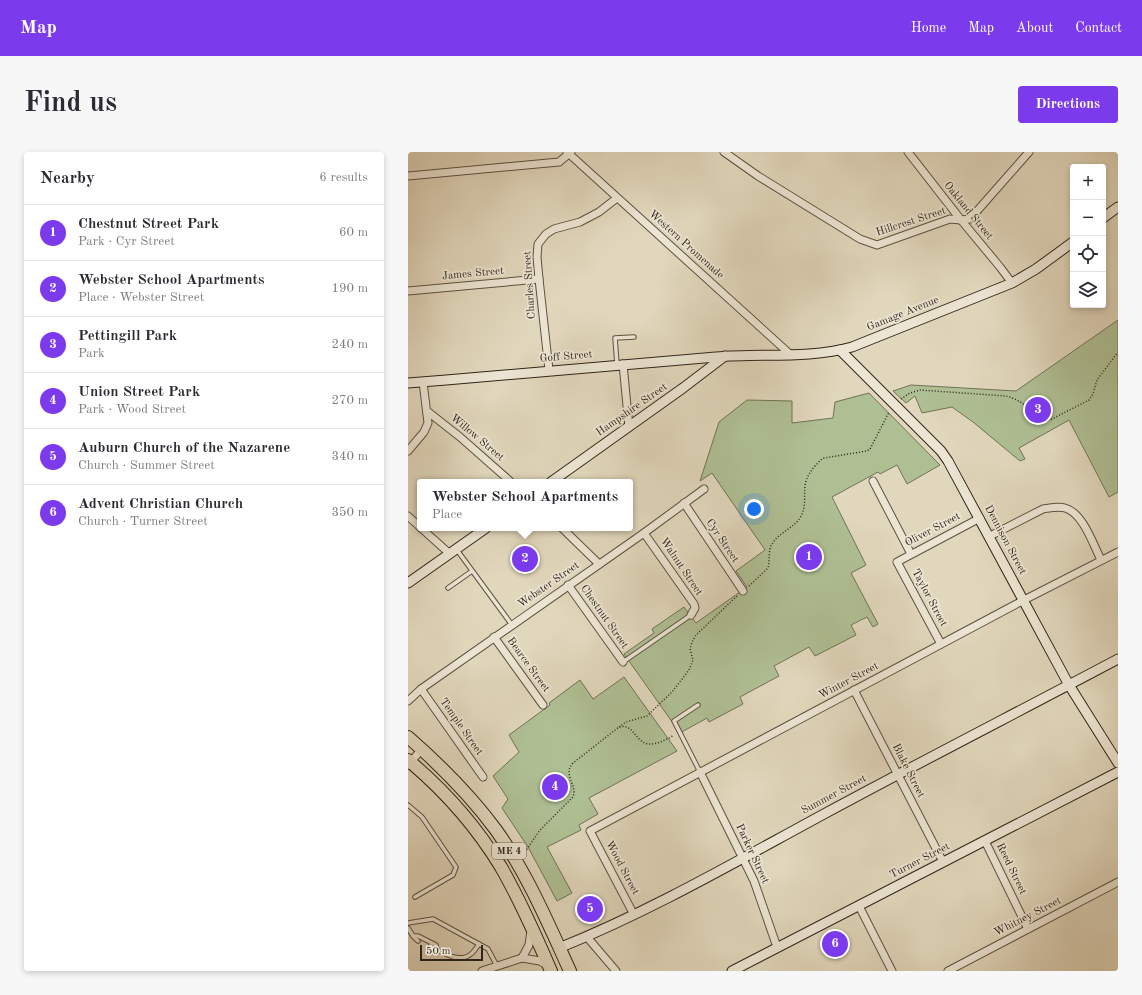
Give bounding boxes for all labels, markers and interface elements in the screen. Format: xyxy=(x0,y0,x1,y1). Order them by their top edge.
text: Map xyxy=(20,19,57,38)
text: Home xyxy=(911,21,946,35)
text: Map xyxy=(968,21,994,35)
text: About xyxy=(1016,21,1053,35)
text: Contact xyxy=(1075,21,1122,35)
button: Directions xyxy=(1018,86,1118,123)
text: Find us xyxy=(24,90,117,118)
map controls xyxy=(1070,164,1106,308)
button: + xyxy=(1070,164,1106,200)
text: Nearby xyxy=(40,170,95,187)
text: 6 results xyxy=(319,171,368,184)
street label: Oakland Street xyxy=(941,180,995,242)
button: − xyxy=(1070,200,1106,236)
street label: Hillcrest Street xyxy=(875,205,947,238)
street label: Western Promenade xyxy=(647,209,725,281)
text: Chestnut Street Park xyxy=(78,217,219,232)
text: 1 xyxy=(49,226,57,239)
text: 60 m xyxy=(339,226,368,239)
text: Park · Cyr Street xyxy=(78,235,175,248)
button: locate xyxy=(1070,236,1106,272)
street label: Charles Street xyxy=(522,250,538,319)
street label: James Street xyxy=(442,266,505,282)
button: layers xyxy=(1070,272,1106,308)
text: Webster School Apartments xyxy=(78,273,264,288)
text: 2 xyxy=(49,282,57,295)
text: 190 m xyxy=(331,282,368,295)
text: Place · Webster Street xyxy=(78,291,204,304)
street label: Gamage Avenue xyxy=(865,295,941,333)
text: Pettingill Park xyxy=(78,329,177,344)
text: 3 xyxy=(49,338,57,351)
text: 240 m xyxy=(331,338,368,351)
text: Park xyxy=(78,347,105,360)
street label: Goff Street xyxy=(539,349,593,365)
street label: Hampshire Street xyxy=(594,381,670,439)
text: Union Street Park xyxy=(78,385,200,400)
text: 4 xyxy=(49,394,57,407)
text: 270 m xyxy=(331,394,368,407)
pin: 3 xyxy=(1025,395,1051,425)
text: Park · Wood Street xyxy=(78,403,186,416)
street label: Willow Street xyxy=(448,412,506,464)
text: Auburn Church of the Nazarene xyxy=(78,441,290,456)
text: 5 xyxy=(49,450,57,463)
text: 340 m xyxy=(331,450,368,463)
text: Church · Summer Street xyxy=(78,459,215,472)
popup xyxy=(417,479,633,531)
text: Webster School Apartments xyxy=(432,490,618,505)
text: Advent Christian Church xyxy=(78,497,243,512)
your location xyxy=(744,499,764,519)
street label: Dennison Street xyxy=(982,503,1028,577)
text: 6 xyxy=(49,506,57,519)
text: 350 m xyxy=(331,506,368,519)
text: Place xyxy=(432,508,462,521)
street label: Oliver Street xyxy=(904,511,963,549)
text: Church · Turner Street xyxy=(78,515,208,528)
street label: Cyr Street xyxy=(703,517,741,565)
street label: Walnut Street xyxy=(658,536,704,598)
pin: 1 xyxy=(796,542,822,572)
pin: 2 xyxy=(512,544,538,574)
street label: Webster Street xyxy=(516,560,582,610)
street label: Taylor Street xyxy=(909,567,949,629)
street label: Chestnut Street xyxy=(578,583,630,651)
street label: Bearce Street xyxy=(505,636,552,695)
street label: Winter Street xyxy=(817,661,881,701)
street label: Temple Street xyxy=(437,696,485,758)
street label: Blake Street xyxy=(890,742,926,800)
pin: 4 xyxy=(542,772,568,802)
street label: Summer Street xyxy=(800,773,868,817)
street label: Parker Street xyxy=(733,822,771,886)
street label: Wood Street xyxy=(603,839,641,897)
street label: Turner Street xyxy=(888,841,952,881)
street label: Reed Street xyxy=(994,841,1028,897)
road number: ME 4 xyxy=(492,843,526,859)
pin: 5 xyxy=(577,894,603,924)
street label: Whitney Street xyxy=(993,895,1063,939)
pin: 6 xyxy=(822,929,848,959)
scale bar xyxy=(420,943,483,962)
text: 50 m xyxy=(426,946,451,957)

